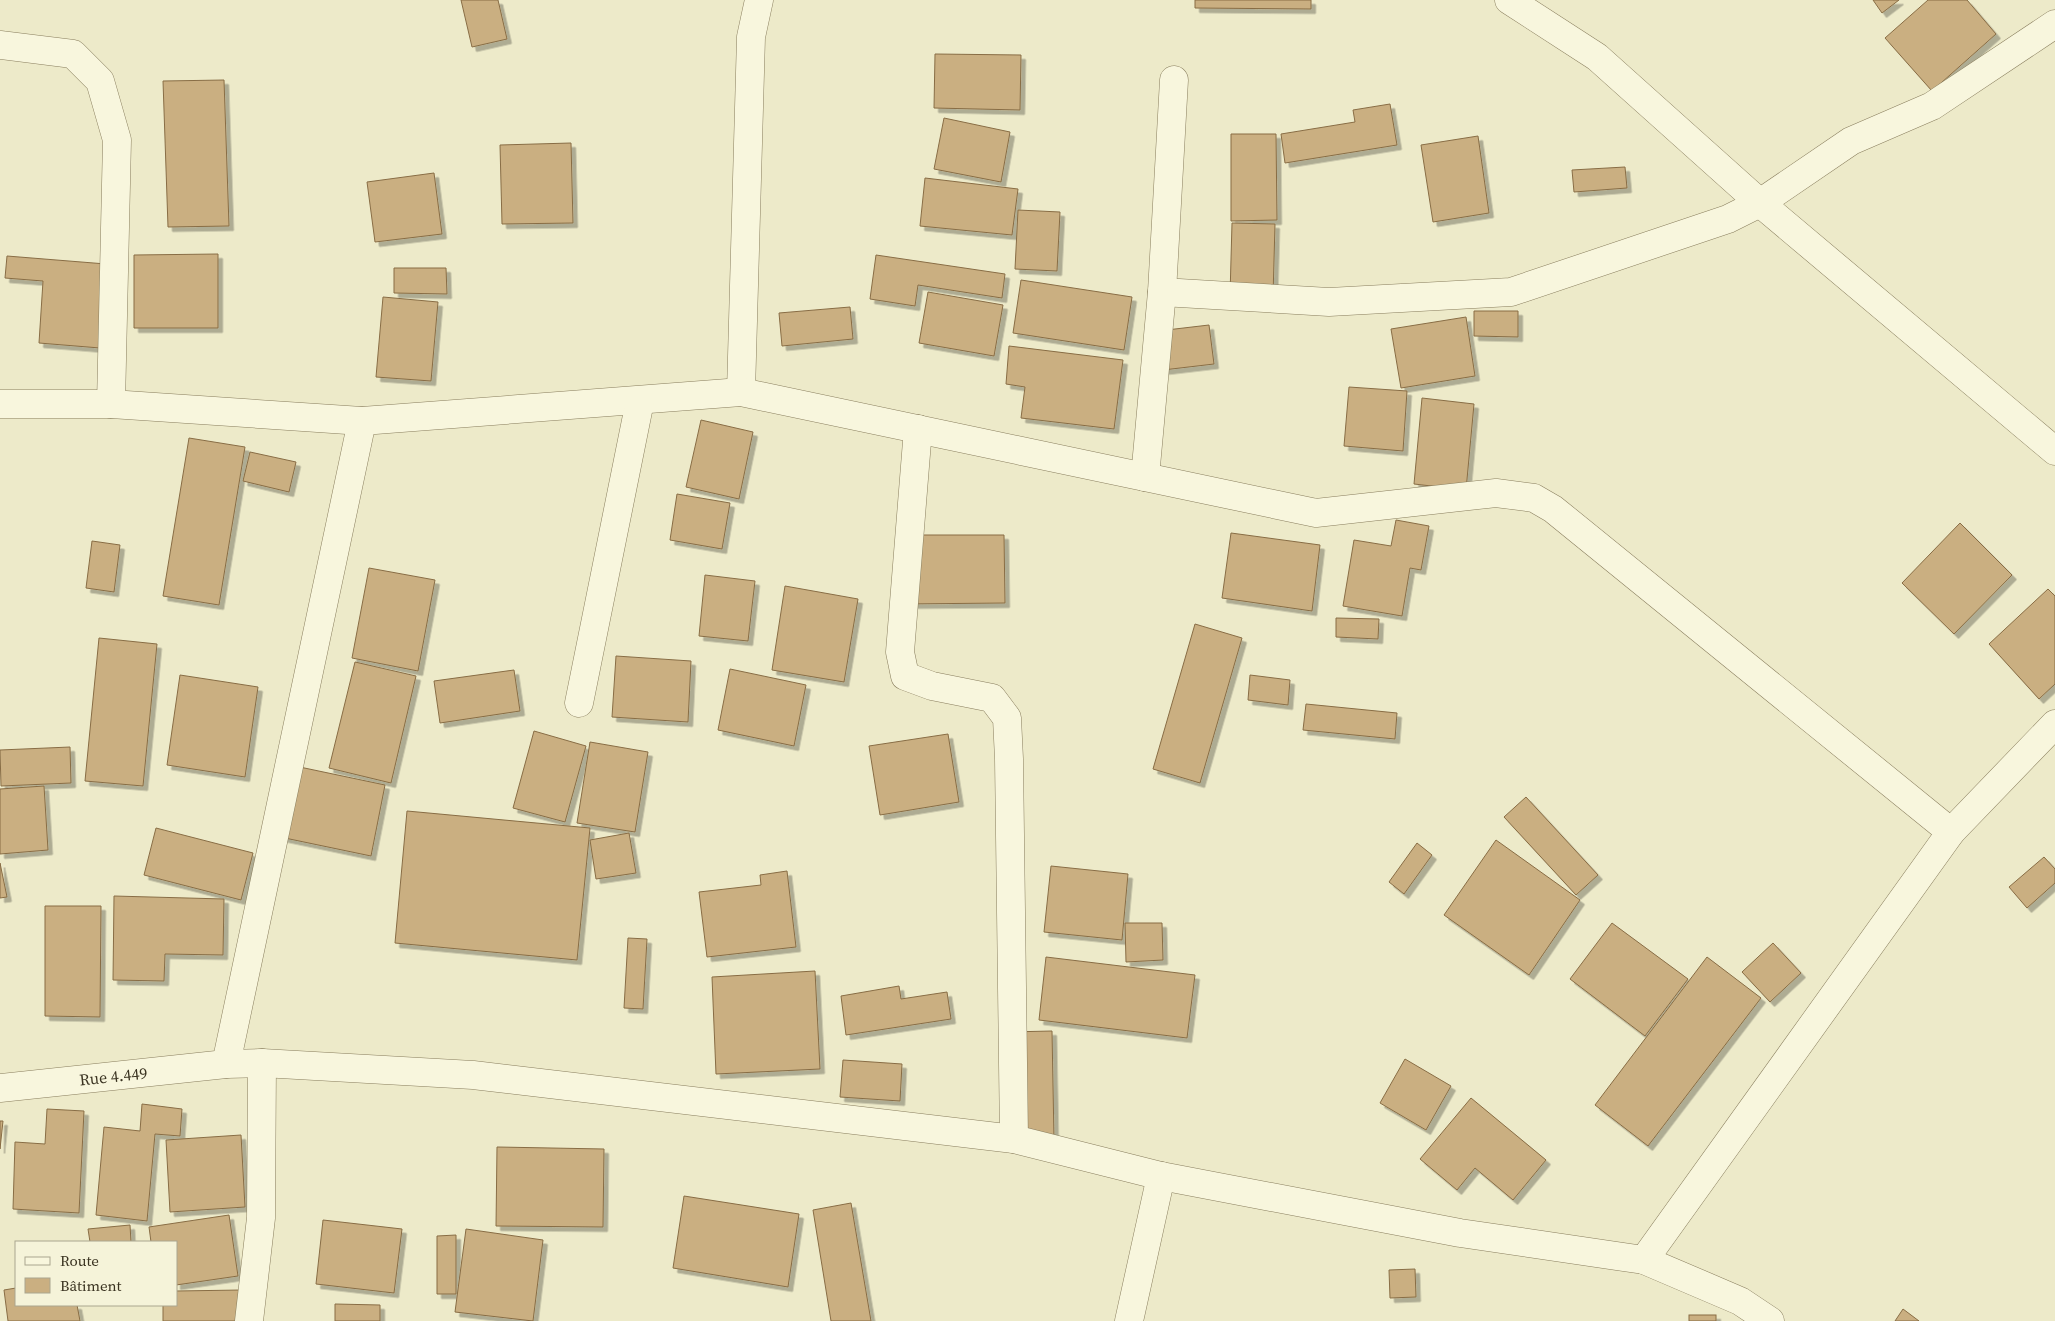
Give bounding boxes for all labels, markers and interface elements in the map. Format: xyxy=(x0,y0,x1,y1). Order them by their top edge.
street label: Rue 4.449 xyxy=(78,1061,148,1091)
legend xyxy=(15,1241,178,1306)
text: Route xyxy=(60,1250,99,1271)
text: Bâtiment xyxy=(60,1275,122,1296)

